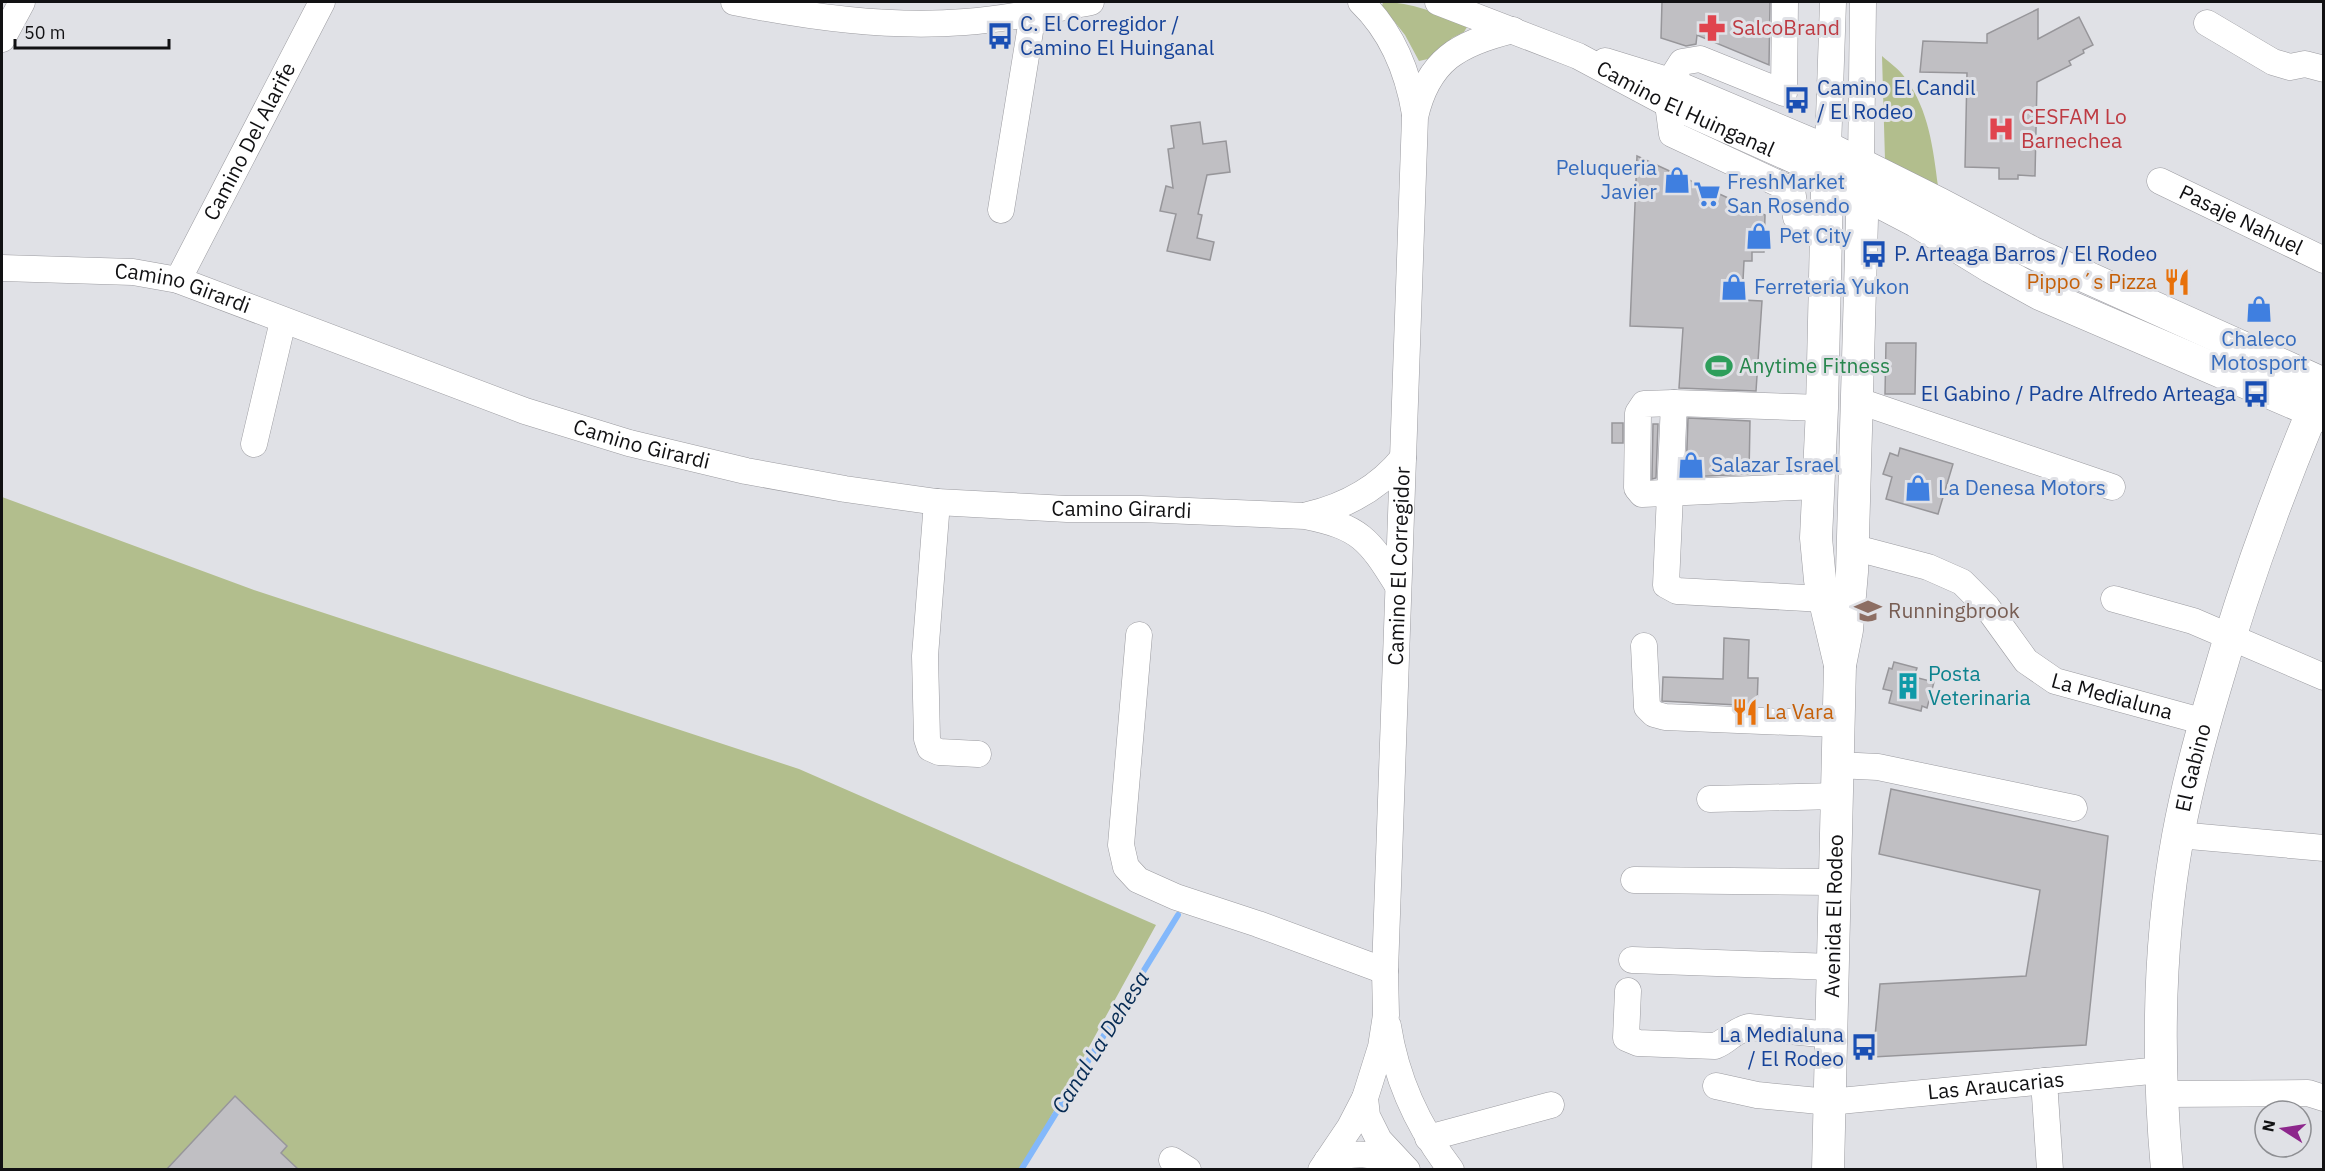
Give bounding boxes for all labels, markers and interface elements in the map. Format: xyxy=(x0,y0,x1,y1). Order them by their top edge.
place label: C. El Corregidor / Camino El Huinganal xyxy=(1020,9,1215,61)
scale bar xyxy=(15,12,170,50)
pharmacy icon: SalcoBrand xyxy=(1697,13,1727,43)
place label: SalcoBrand xyxy=(1732,13,1840,41)
text: 50 m xyxy=(24,21,66,44)
bus stop icon: C. El Corregidor / Camino El Huinganal xyxy=(985,21,1015,51)
street label: Camino El Huinganal xyxy=(1592,53,1780,163)
street label: Camino Del Alarife xyxy=(196,57,301,225)
place label: Camino El Candil / El Rodeo xyxy=(1817,73,1976,125)
bus stop icon: Camino El Candil / El Rodeo xyxy=(1782,85,1812,115)
place label: CESFAM Lo Barnechea xyxy=(2021,102,2127,154)
hospital icon: CESFAM Lo Barnechea xyxy=(1986,114,2016,144)
place label: Peluqueria Javier xyxy=(1556,153,1657,205)
shop icon: Peluqueria Javier xyxy=(1662,165,1692,195)
place label: FreshMarket San Rosendo xyxy=(1727,167,1850,219)
street label: Pasaje Nahuel xyxy=(2175,177,2308,261)
supermarket icon: FreshMarket San Rosendo xyxy=(1692,179,1722,209)
shop icon: Pet City xyxy=(1744,221,1774,251)
place label: Pet City xyxy=(1779,221,1852,249)
bus stop icon: P. Arteaga Barros / El Rodeo xyxy=(1859,239,1889,269)
place label: P. Arteaga Barros / El Rodeo xyxy=(1894,239,2157,267)
street label: Camino Girardi xyxy=(114,256,255,319)
place label: Pippo´s Pizza xyxy=(2026,267,2157,295)
restaurant icon: Pippo´s Pizza xyxy=(2162,267,2192,297)
shop icon: Ferreteria Yukon xyxy=(1719,272,1749,302)
place label: Ferreteria Yukon xyxy=(1754,272,1910,300)
shop icon: Chaleco Motosport xyxy=(2244,294,2274,324)
place label: Chaleco Motosport xyxy=(2210,324,2308,376)
sports icon: Anytime Fitness xyxy=(1704,351,1734,381)
place label: Anytime Fitness xyxy=(1739,351,1890,379)
place label: El Gabino / Padre Alfredo Arteaga xyxy=(1921,379,2236,407)
bus stop icon: El Gabino / Padre Alfredo Arteaga xyxy=(2241,379,2271,409)
street label: Camino Girardi xyxy=(570,412,713,475)
shop icon: Salazar Israel xyxy=(1676,450,1706,480)
place label: Salazar Israel xyxy=(1711,450,1840,478)
street label: Camino El Corregidor xyxy=(1381,466,1416,666)
shop icon: La Denesa Motors xyxy=(1903,473,1933,503)
place label: La Denesa Motors xyxy=(1938,473,2106,501)
street label: Camino Girardi xyxy=(1051,493,1192,524)
school or university icon: Runningbrook xyxy=(1853,596,1883,626)
place label: Runningbrook xyxy=(1888,596,2020,624)
place label: Posta Veterinaria xyxy=(1928,659,2031,711)
street label: La Medialuna xyxy=(2048,666,2176,726)
building icon: Posta Veterinaria xyxy=(1893,671,1923,701)
restaurant icon: La Vara xyxy=(1730,697,1760,727)
place label: La Vara xyxy=(1765,697,1834,725)
street label: El Gabino xyxy=(2168,720,2217,814)
street label: Avenida El Rodeo xyxy=(1817,834,1849,998)
water label: Canal La Dehesa xyxy=(1044,965,1155,1118)
place label: La Medialuna / El Rodeo xyxy=(1719,1020,1844,1072)
bus stop icon: La Medialuna / El Rodeo xyxy=(1849,1032,1879,1062)
street label: Las Araucarias xyxy=(1926,1064,2066,1105)
north arrow xyxy=(2253,1099,2313,1159)
text: N xyxy=(2257,1118,2279,1134)

